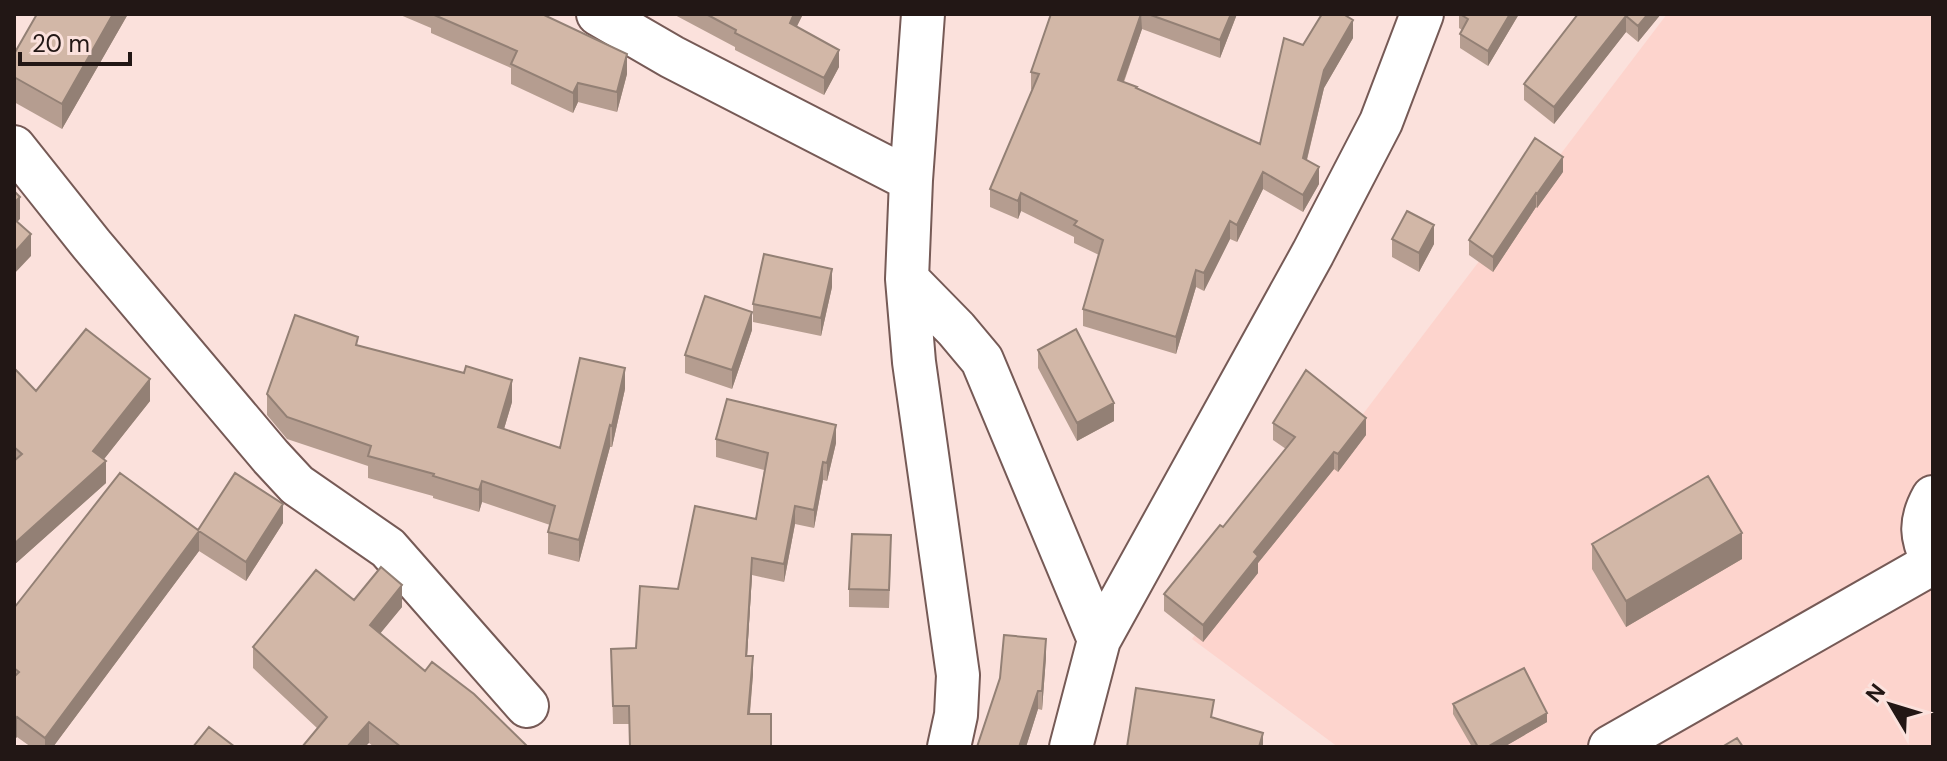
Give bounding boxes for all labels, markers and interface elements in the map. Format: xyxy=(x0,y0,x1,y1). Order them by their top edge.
scale bar xyxy=(20,16,130,66)
text: 20 m xyxy=(32,28,90,59)
north arrow xyxy=(1851,665,1931,745)
text: N xyxy=(1859,678,1892,708)

